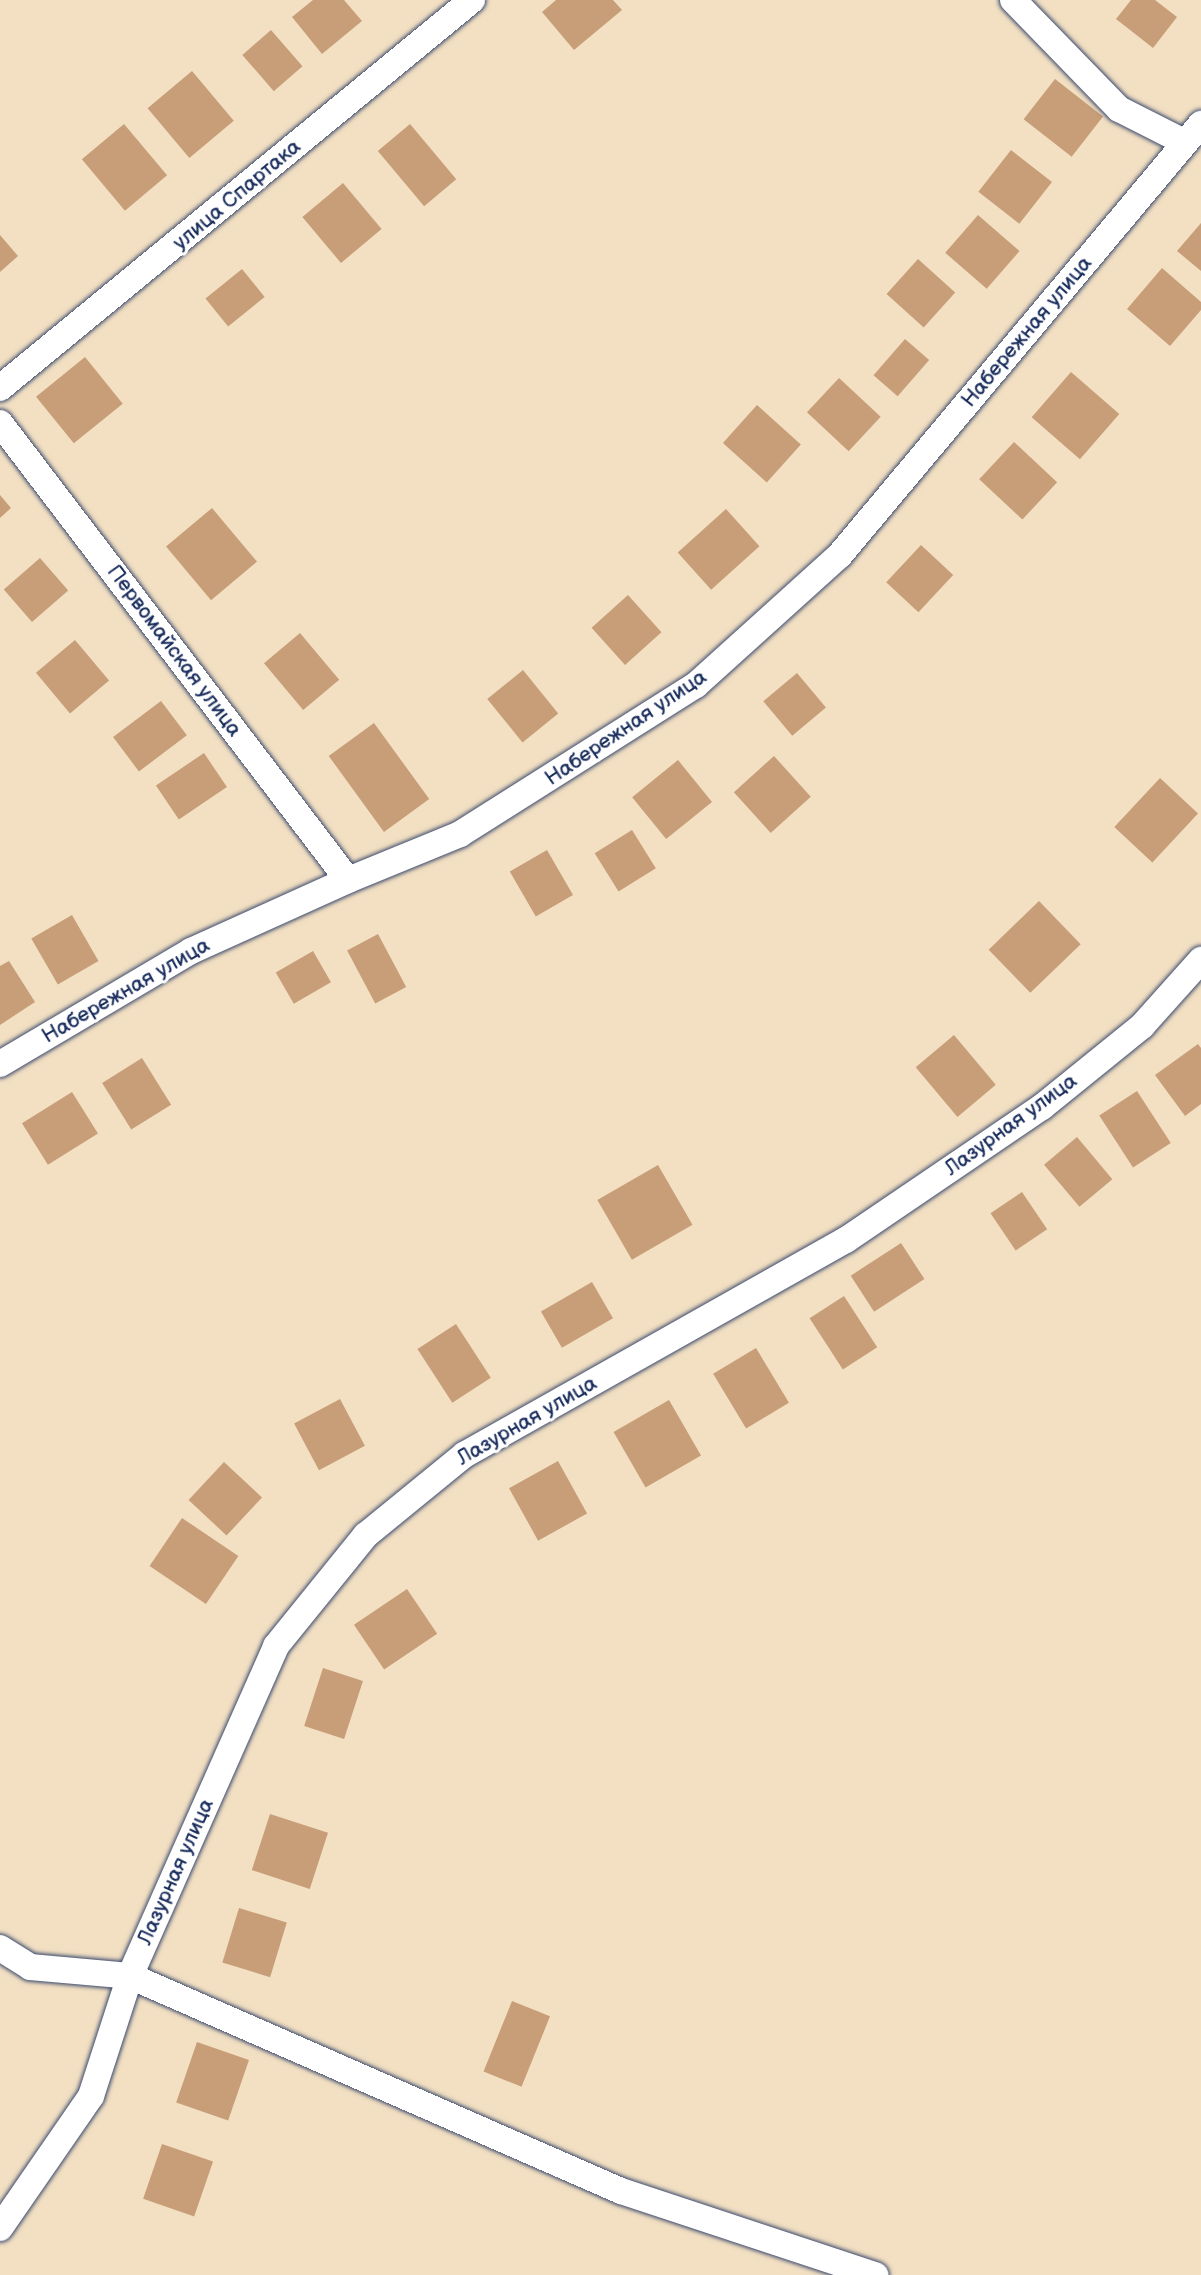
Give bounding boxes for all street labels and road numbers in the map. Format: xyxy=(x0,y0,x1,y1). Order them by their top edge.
street label: улица Спартака xyxy=(168,134,306,256)
street label: Набережная улица xyxy=(957,251,1097,413)
street label: Первомайская улица xyxy=(101,560,247,742)
street label: Набережная улица xyxy=(541,665,711,791)
street label: Набережная улица xyxy=(38,933,214,1049)
street label: Лазурная улица xyxy=(940,1069,1082,1181)
street label: Лазурная улица xyxy=(453,1371,601,1471)
street label: Лазурная улица xyxy=(133,1795,219,1949)

